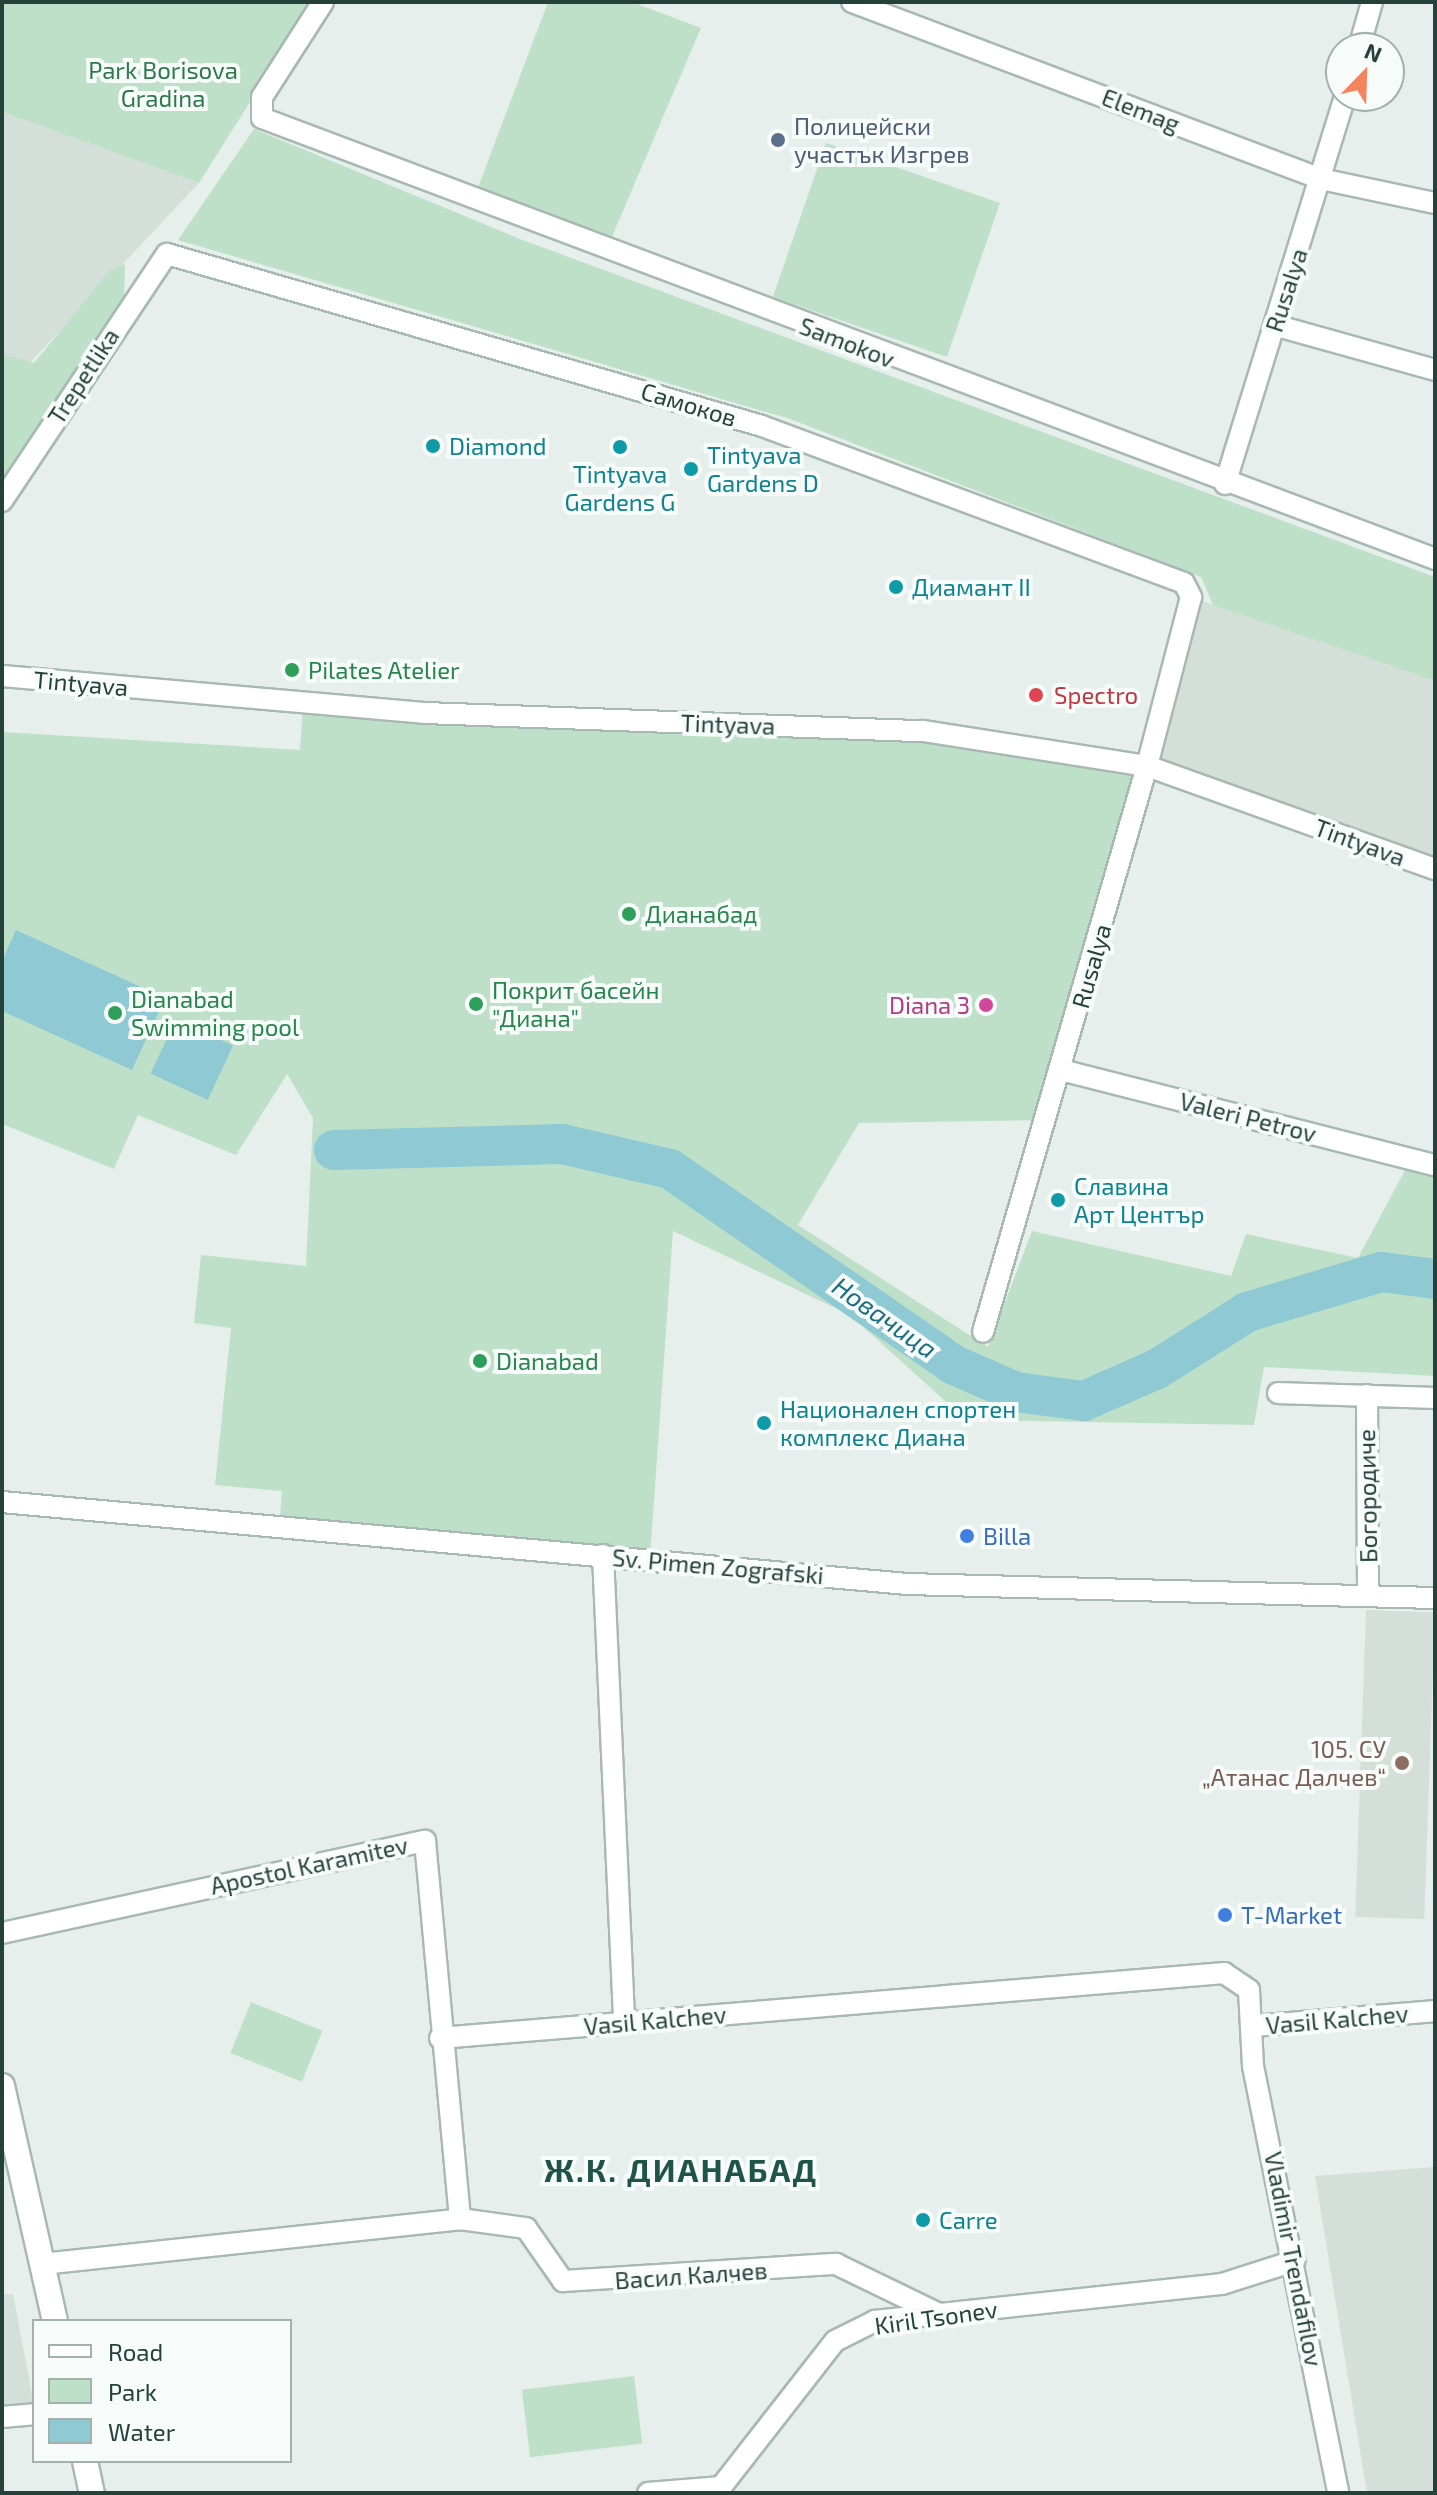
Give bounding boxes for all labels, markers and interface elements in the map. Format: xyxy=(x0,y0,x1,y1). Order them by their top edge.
north arrow xyxy=(1325,32,1405,112)
text: N xyxy=(1361,37,1386,67)
park label: Park Borisova Gradina xyxy=(88,56,238,112)
street label: Elemag xyxy=(1098,82,1184,138)
place label: Полицейски участък Изгрев xyxy=(794,112,970,168)
marker: Полицейски участък Изгрев xyxy=(769,131,787,149)
street label: Rusalya xyxy=(1259,245,1313,335)
street label: Samokov xyxy=(795,311,899,373)
street label: Trepetlika xyxy=(41,323,125,429)
street label: Самоков xyxy=(638,376,740,432)
place label: Diamond xyxy=(449,432,546,460)
marker: Diamond xyxy=(424,437,442,455)
marker: Tintyava Gardens G xyxy=(611,438,629,456)
place label: Tintyava Gardens D xyxy=(707,441,819,497)
place label: Tintyava Gardens G xyxy=(565,460,675,516)
marker: Tintyava Gardens D xyxy=(682,460,700,478)
place label: Диамант II xyxy=(912,573,1031,601)
marker: Диамант II xyxy=(887,578,905,596)
place label: Pilates Atelier xyxy=(308,656,460,684)
marker: Pilates Atelier xyxy=(283,661,301,679)
street label: Tintyava xyxy=(33,665,129,701)
place label: Spectro xyxy=(1054,681,1138,709)
marker: Spectro xyxy=(1025,684,1047,706)
street label: Tintyava xyxy=(680,708,776,740)
street label: Tintyava xyxy=(1311,812,1409,872)
place label: Дианабад xyxy=(645,900,757,928)
marker: Дианабад xyxy=(620,905,638,923)
street label: Rusalya xyxy=(1065,921,1117,1011)
place label: Покрит басейн "Диана" xyxy=(492,976,659,1032)
place label: Dianabad Swimming pool xyxy=(131,985,299,1041)
place label: Diana 3 xyxy=(889,991,970,1019)
marker: Покрит басейн "Диана" xyxy=(467,995,485,1013)
marker: Diana 3 xyxy=(977,996,995,1014)
marker: Dianabad Swimming pool xyxy=(106,1004,124,1022)
street label: Valeri Petrov xyxy=(1177,1086,1319,1148)
place label: Славина Арт Център xyxy=(1074,1172,1204,1228)
marker: Славина Арт Център xyxy=(1049,1191,1067,1209)
water label: Новачица xyxy=(827,1270,943,1364)
place label: Dianabad xyxy=(496,1347,599,1375)
marker: Dianabad xyxy=(471,1352,489,1370)
place label: Национален спортен комплекс Диана xyxy=(780,1395,1016,1451)
marker: Национален спортен комплекс Диана xyxy=(755,1414,773,1432)
street label: Богородиче xyxy=(1351,1429,1383,1563)
place label: Billa xyxy=(983,1522,1031,1550)
marker: Billa xyxy=(958,1527,976,1545)
street label: Sv. Pimen Zografski xyxy=(611,1542,825,1590)
place label: 105. СУ „Атанас Далчев“ xyxy=(1202,1735,1386,1791)
marker: 105. СУ „Атанас Далчев“ xyxy=(1393,1754,1411,1772)
street label: Apostol Karamitev xyxy=(207,1830,411,1900)
place label: T-Market xyxy=(1241,1901,1342,1929)
marker: T-Market xyxy=(1216,1906,1234,1924)
street label: Vasil Kalchev xyxy=(1264,1998,1410,2040)
street label: Vasil Kalchev xyxy=(582,1999,728,2041)
street label: Vladimir Trendafilov xyxy=(1259,2149,1329,2369)
district label: Ж.К. ДИАНАБАД xyxy=(544,2150,818,2188)
place label: Carre xyxy=(939,2206,998,2234)
marker: Carre xyxy=(914,2211,932,2229)
street label: Васил Калчев xyxy=(614,2255,768,2295)
street label: Kiril Tsonev xyxy=(872,2294,1000,2340)
legend xyxy=(32,2319,292,2463)
text: Road xyxy=(108,2337,163,2366)
text: Park xyxy=(108,2377,157,2406)
text: Water xyxy=(108,2417,175,2446)

